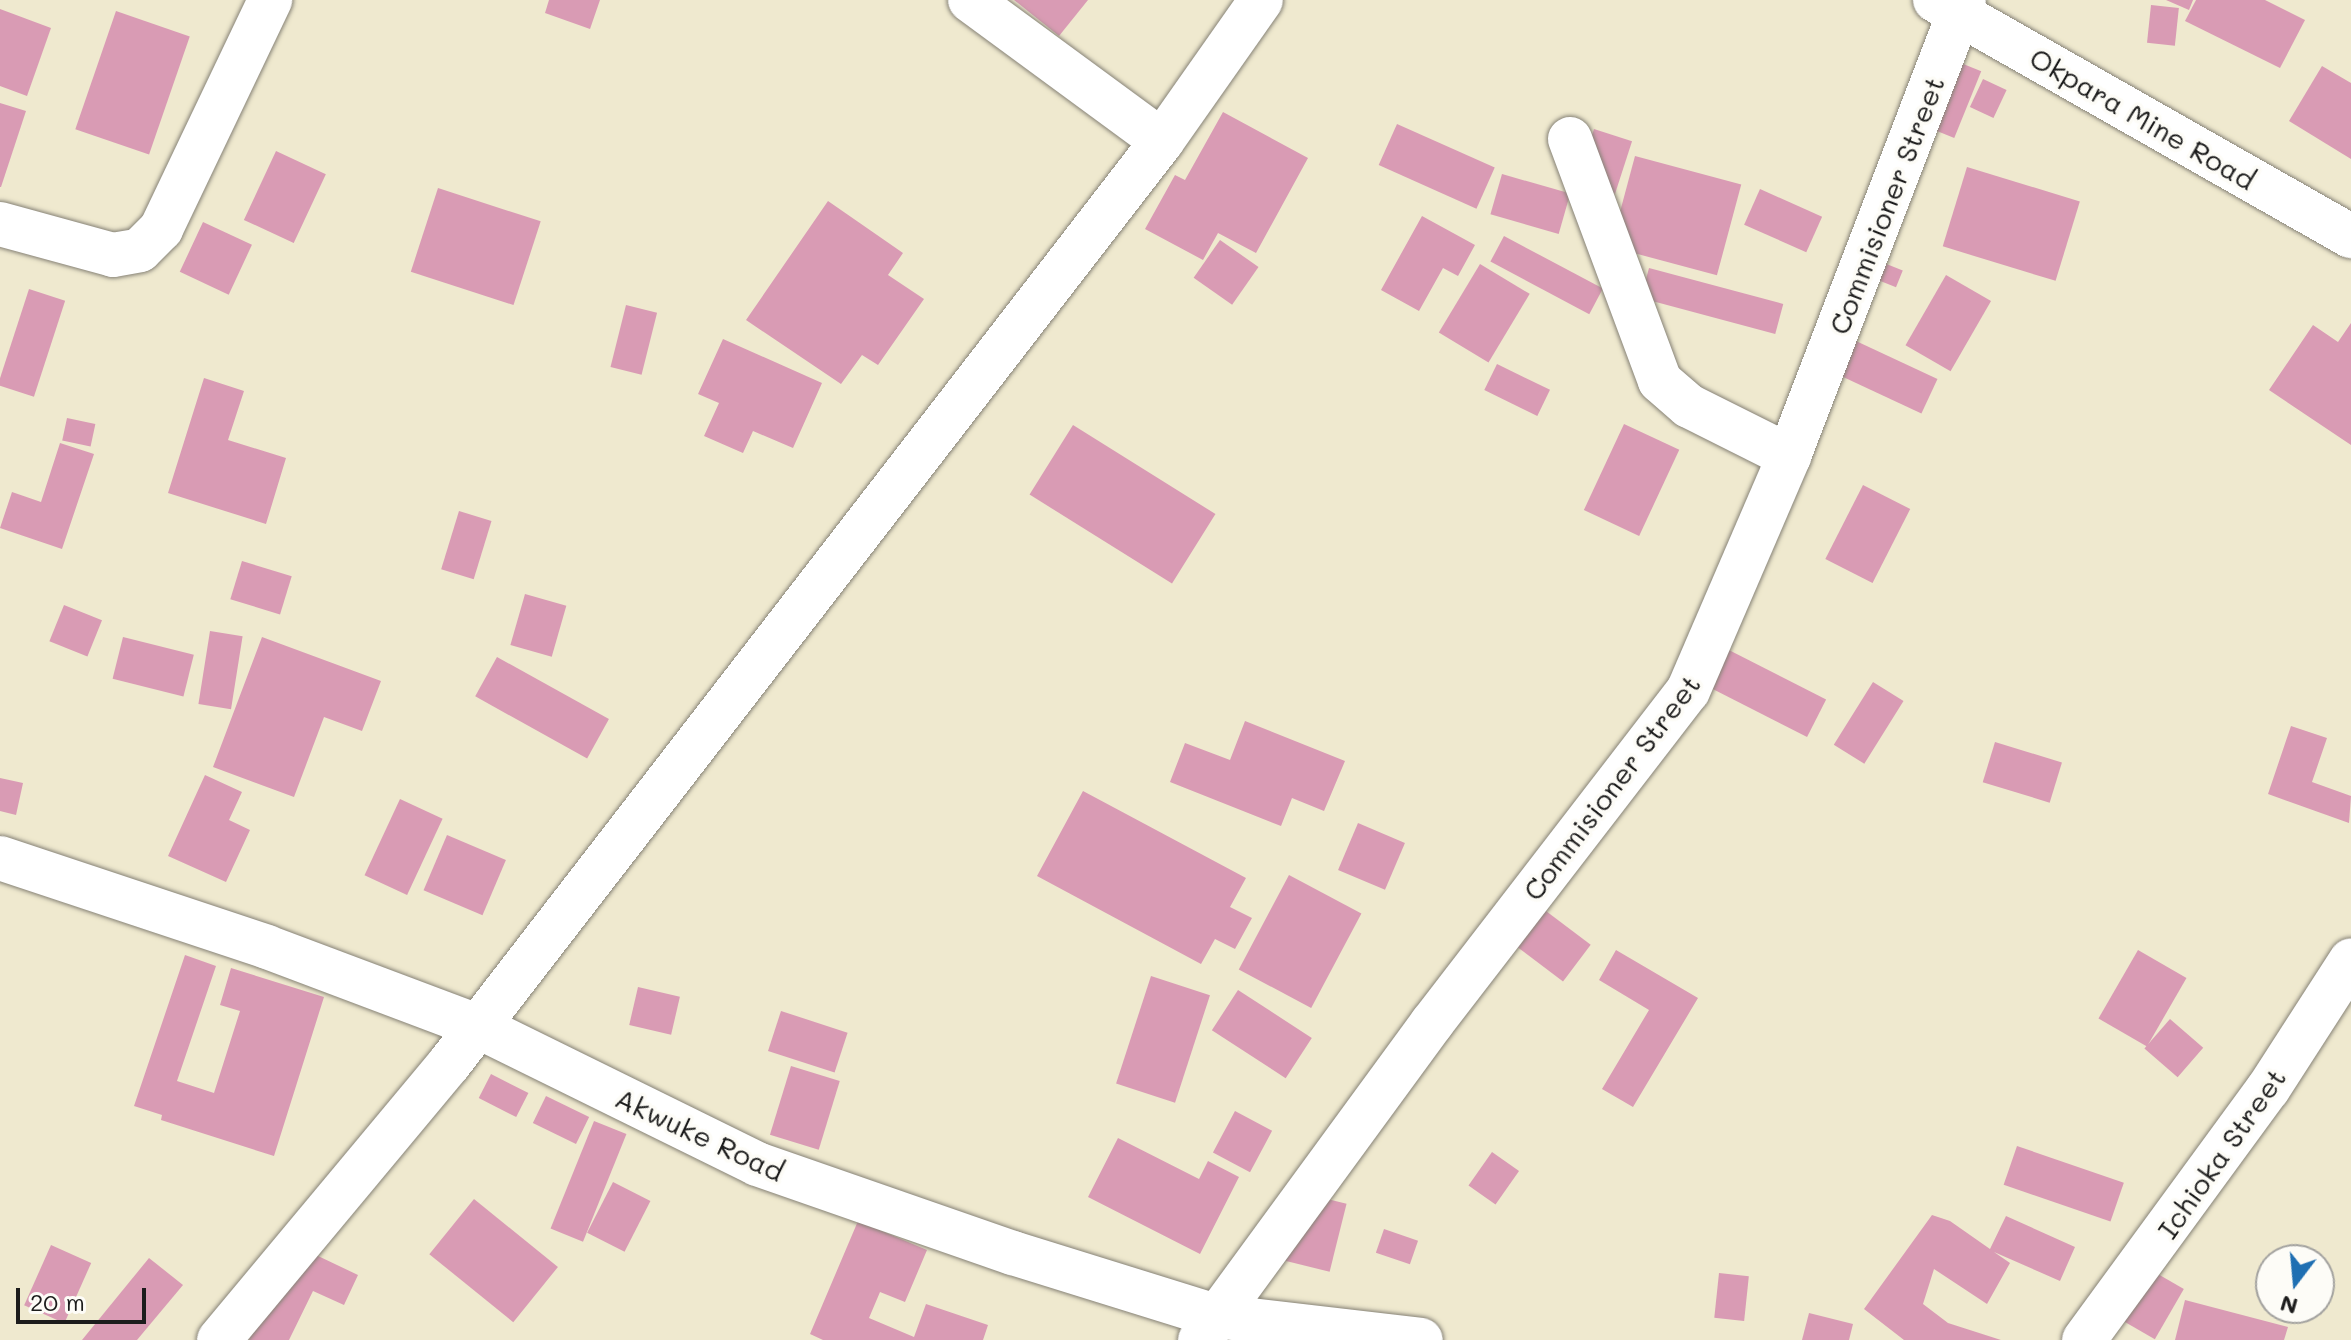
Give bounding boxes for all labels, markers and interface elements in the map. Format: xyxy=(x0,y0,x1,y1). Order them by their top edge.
street label: Okpara Mine Road xyxy=(2024,40,2262,196)
street label: Commisioner Street xyxy=(1821,71,1951,339)
street label: Commisioner Street xyxy=(1515,668,1707,906)
street label: Ichioka Street xyxy=(2150,1061,2292,1245)
street label: Akwuke Road xyxy=(610,1080,790,1188)
north arrow xyxy=(2255,1244,2335,1324)
scale bar xyxy=(20,1272,150,1322)
text: 20 m xyxy=(30,1286,85,1317)
text: N xyxy=(2277,1289,2301,1322)

